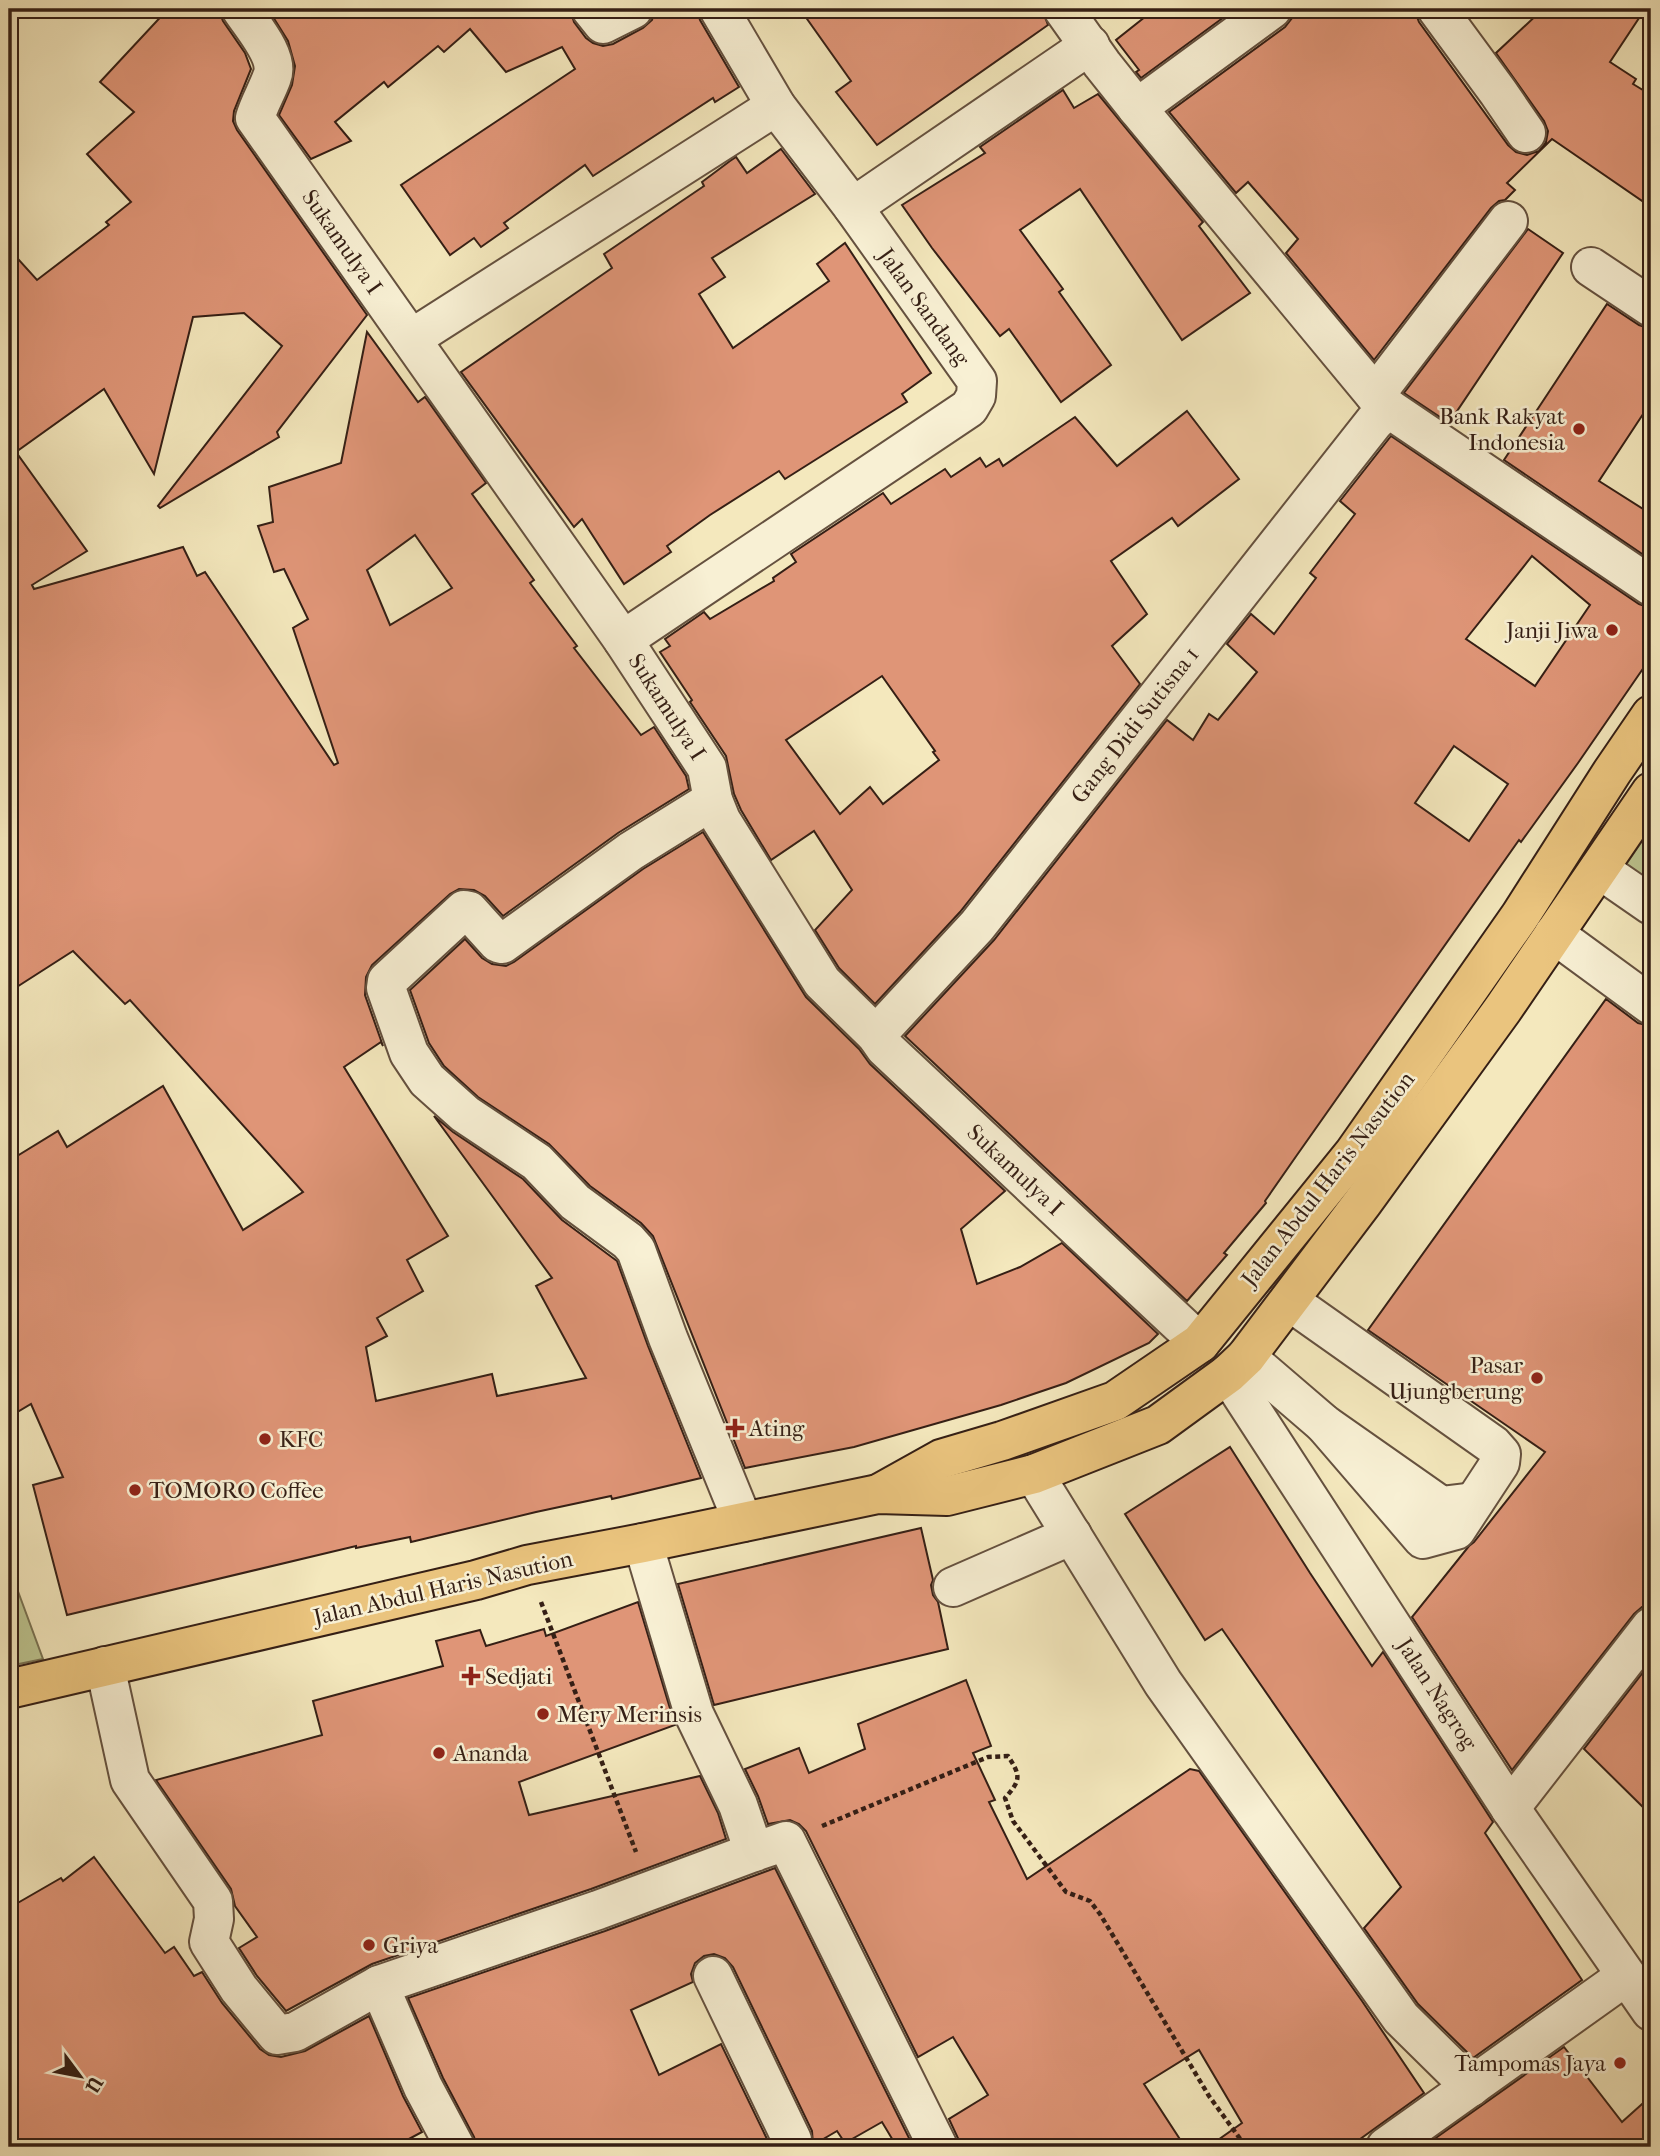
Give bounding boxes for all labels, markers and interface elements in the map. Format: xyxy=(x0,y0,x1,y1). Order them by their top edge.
street label: Sukamulya I xyxy=(296,184,388,300)
street label: Jalan Sandang xyxy=(871,241,976,372)
place label: Bank Rakyat Indonesia xyxy=(1439,403,1565,456)
marker: Bank Rakyat Indonesia xyxy=(1571,421,1587,437)
place label: Janji Jiwa xyxy=(1504,617,1598,644)
marker: Janji Jiwa xyxy=(1604,622,1620,638)
street label: Gang Didi Sutisna 1 xyxy=(1065,641,1205,809)
street label: Sukamulya I xyxy=(623,649,711,765)
street label: Jalan Abdul Haris Nasution xyxy=(1234,1066,1421,1293)
street label: Sukamulya I xyxy=(961,1119,1069,1221)
place label: Pasar Ujungberung xyxy=(1389,1352,1524,1405)
marker: Pasar Ujungberung xyxy=(1529,1370,1545,1386)
place label: Ating xyxy=(748,1415,805,1442)
marker: Ating xyxy=(727,1420,743,1436)
place label: KFC xyxy=(279,1426,324,1453)
marker: KFC xyxy=(257,1431,273,1447)
place label: TOMORO Coffee xyxy=(149,1477,324,1504)
marker: TOMORO Coffee xyxy=(127,1482,143,1498)
street label: Jalan Abdul Haris Nasution xyxy=(309,1545,576,1631)
street label: Jalan Nagrog xyxy=(1390,1631,1483,1755)
place label: Sedjati xyxy=(485,1663,553,1690)
marker: Sedjati xyxy=(463,1668,479,1684)
place label: Mery Merinsis xyxy=(557,1701,702,1728)
marker: Mery Merinsis xyxy=(535,1706,551,1722)
place label: Ananda xyxy=(452,1740,529,1767)
marker: Ananda xyxy=(431,1745,447,1761)
place label: Griya xyxy=(383,1932,438,1959)
marker: Griya xyxy=(361,1937,377,1953)
north arrow xyxy=(46,2040,116,2110)
place label: Tampomas Jaya xyxy=(1454,2050,1606,2077)
marker: Tampomas Jaya xyxy=(1612,2055,1628,2071)
text: U xyxy=(80,2072,107,2097)

